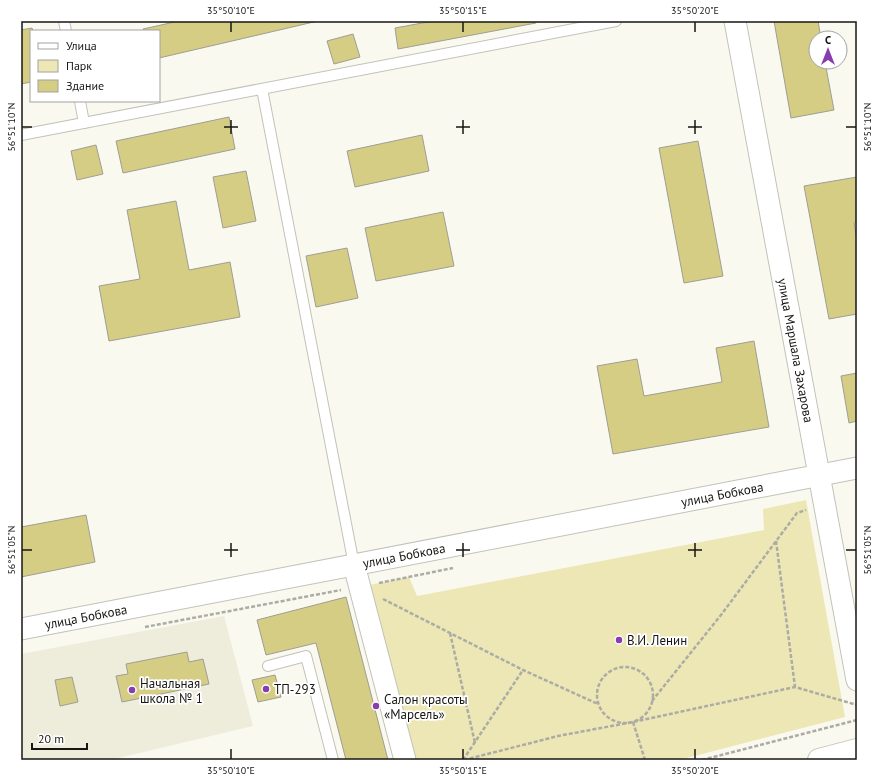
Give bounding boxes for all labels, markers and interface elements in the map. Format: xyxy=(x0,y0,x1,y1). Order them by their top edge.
text: 35°50'10"E xyxy=(207,4,255,17)
text: 35°50'15"E xyxy=(439,4,487,17)
text: 35°50'20"E xyxy=(671,4,719,17)
legend xyxy=(30,30,160,102)
north arrow xyxy=(808,30,848,70)
text: С xyxy=(825,33,831,47)
text: Улица xyxy=(66,38,97,53)
text: Парк xyxy=(66,58,92,73)
text: Здание xyxy=(66,78,104,93)
text: 56°51'10"N xyxy=(5,102,18,152)
text: 56°51'10"N xyxy=(861,102,874,152)
street label: улица Маршала Захарова xyxy=(774,277,817,424)
street label: улица Бобкова xyxy=(680,478,765,511)
text: 56°51'05"N xyxy=(5,525,18,575)
text: 56°51'05"N xyxy=(861,525,874,575)
street label: улица Бобкова xyxy=(361,539,447,572)
street label: улица Бобкова xyxy=(43,601,129,633)
place label: В.И. Ленин xyxy=(627,632,687,649)
marker: В.И. Ленин xyxy=(614,635,624,645)
place label: Начальная школа № 1 xyxy=(140,675,203,707)
place label: ТП-293 xyxy=(274,681,316,698)
marker: ТП-293 xyxy=(261,684,271,694)
marker: Начальная школа № 1 xyxy=(127,685,137,695)
place label: Салон красоты «Марсель» xyxy=(384,691,468,723)
marker: Салон красоты «Марсель» xyxy=(371,701,381,711)
scale bar xyxy=(32,725,87,751)
text: 20 m xyxy=(38,731,64,746)
text: 35°50'10"E xyxy=(207,764,255,777)
text: 35°50'15"E xyxy=(439,764,487,777)
text: 35°50'20"E xyxy=(671,764,719,777)

